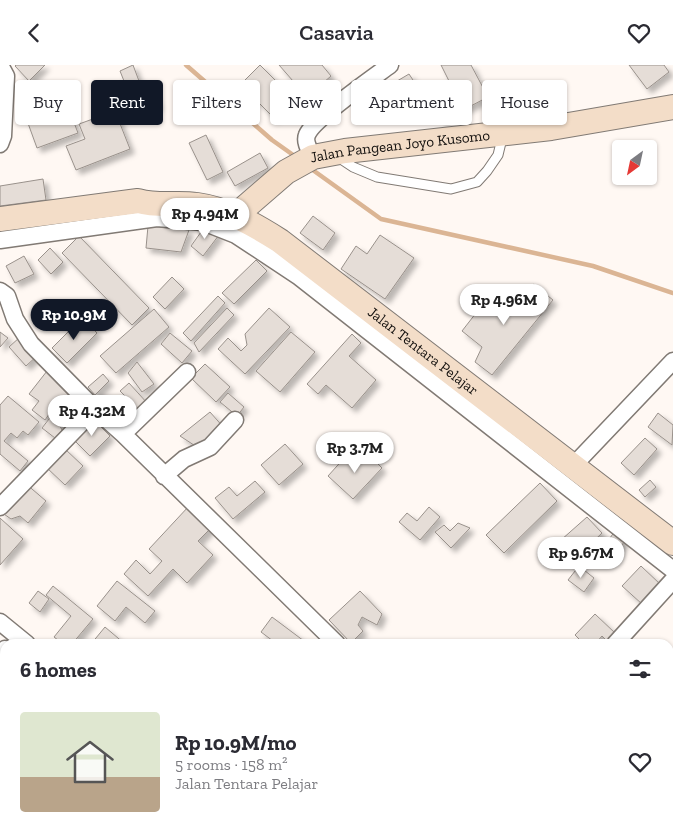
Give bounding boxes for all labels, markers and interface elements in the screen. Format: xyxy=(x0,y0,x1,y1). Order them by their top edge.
icon: back xyxy=(20,19,48,47)
text: Casavia xyxy=(299,19,374,46)
icon: heart xyxy=(625,19,653,47)
chip: Buy xyxy=(15,80,81,125)
chip: Rent xyxy=(91,80,163,125)
chip: Filters xyxy=(173,80,260,125)
chip: New xyxy=(270,80,341,125)
chip: Apartment xyxy=(351,80,472,125)
chip: House xyxy=(482,80,567,125)
street label: Jalan Pangean Joyo Kusomo xyxy=(309,126,491,166)
north arrow xyxy=(612,140,658,185)
map controls xyxy=(612,140,657,185)
pin: Rp 4.94M xyxy=(153,197,257,240)
text: Rp 4.94M xyxy=(171,204,239,223)
pin: Rp 4.96M xyxy=(452,283,556,326)
text: Rp 4.96M xyxy=(471,290,537,309)
pin: Rp 10.9M xyxy=(22,299,126,341)
street label: Jalan Tentara Pelajar xyxy=(364,303,482,399)
text: Rp 10.9M xyxy=(42,305,106,324)
pin: Rp 4.32M xyxy=(40,395,144,437)
text: Rp 4.32M xyxy=(59,401,125,420)
pin: Rp 3.7M xyxy=(309,431,401,474)
text: Rp 3.7M xyxy=(327,438,383,457)
pin: Rp 9.67M xyxy=(529,537,633,579)
text: Rp 9.67M xyxy=(548,543,614,562)
icon: filters xyxy=(626,655,654,683)
text: 6 homes xyxy=(20,657,97,682)
text: Rp 10.9M/mo xyxy=(175,730,297,755)
icon: home xyxy=(60,732,120,792)
icon: heart xyxy=(626,748,654,776)
text: 5 rooms · 158 m² xyxy=(175,755,288,774)
text: Jalan Tentara Pelajar xyxy=(175,774,318,793)

